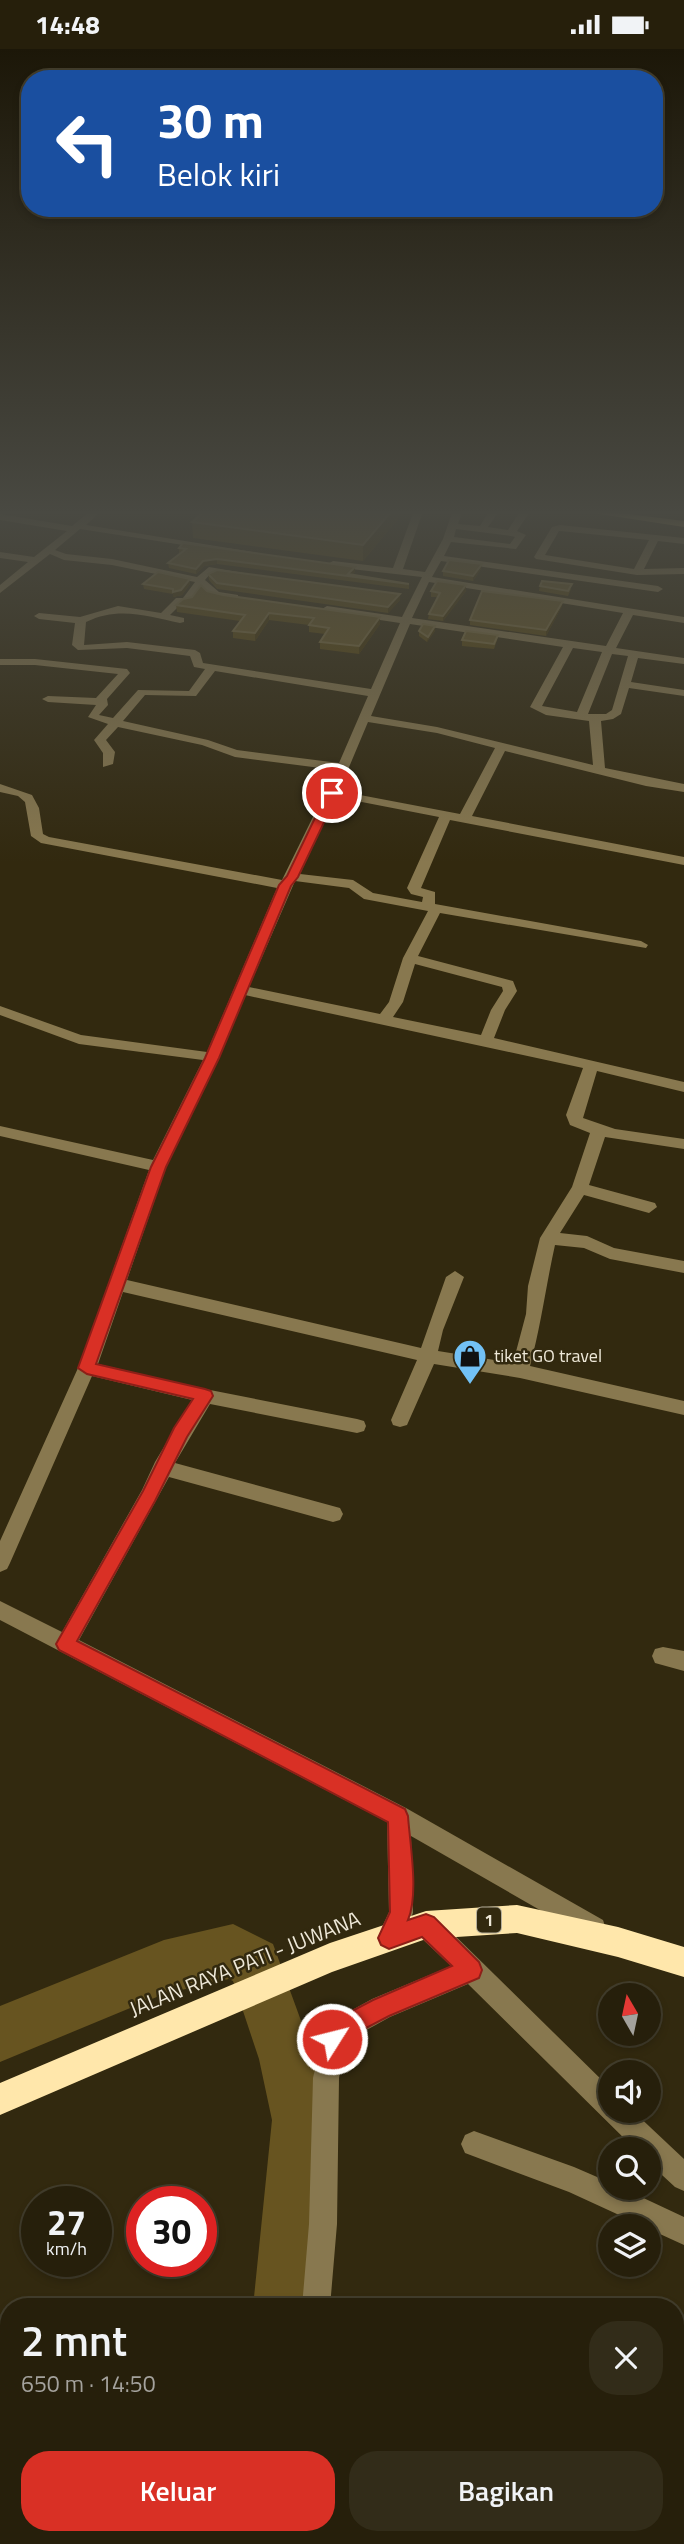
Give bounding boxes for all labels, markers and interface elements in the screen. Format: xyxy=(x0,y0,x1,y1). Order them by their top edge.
text: 14:48 xyxy=(35,5,100,44)
text: 30 m xyxy=(157,82,264,157)
icon: left xyxy=(42,98,133,189)
text: Belok kiri xyxy=(157,150,280,198)
pin xyxy=(302,763,362,823)
icon: arrive xyxy=(313,774,351,812)
shop icon: tiket GO travel xyxy=(451,1337,489,1386)
place label: tiket GO travel xyxy=(494,1342,602,1369)
street label: JALAN RAYA PATI - JUWANA xyxy=(124,1902,365,2024)
road number: 1 xyxy=(477,1907,501,1933)
north arrow xyxy=(598,1983,662,2046)
map controls xyxy=(598,1983,661,2277)
position arrow xyxy=(295,2002,369,2076)
button: sound xyxy=(598,2060,661,2123)
button: search xyxy=(598,2137,661,2200)
speed limit sign: 30 xyxy=(126,2186,217,2277)
text: 27 xyxy=(47,2195,86,2249)
button: layers xyxy=(598,2214,661,2277)
text: km/h xyxy=(46,2235,87,2262)
text: 2 mnt xyxy=(21,2308,127,2372)
button: close xyxy=(589,2321,663,2395)
text: 650 m · 14:50 xyxy=(21,2366,156,2401)
button: Keluar xyxy=(21,2451,335,2531)
button: Bagikan xyxy=(349,2451,663,2531)

